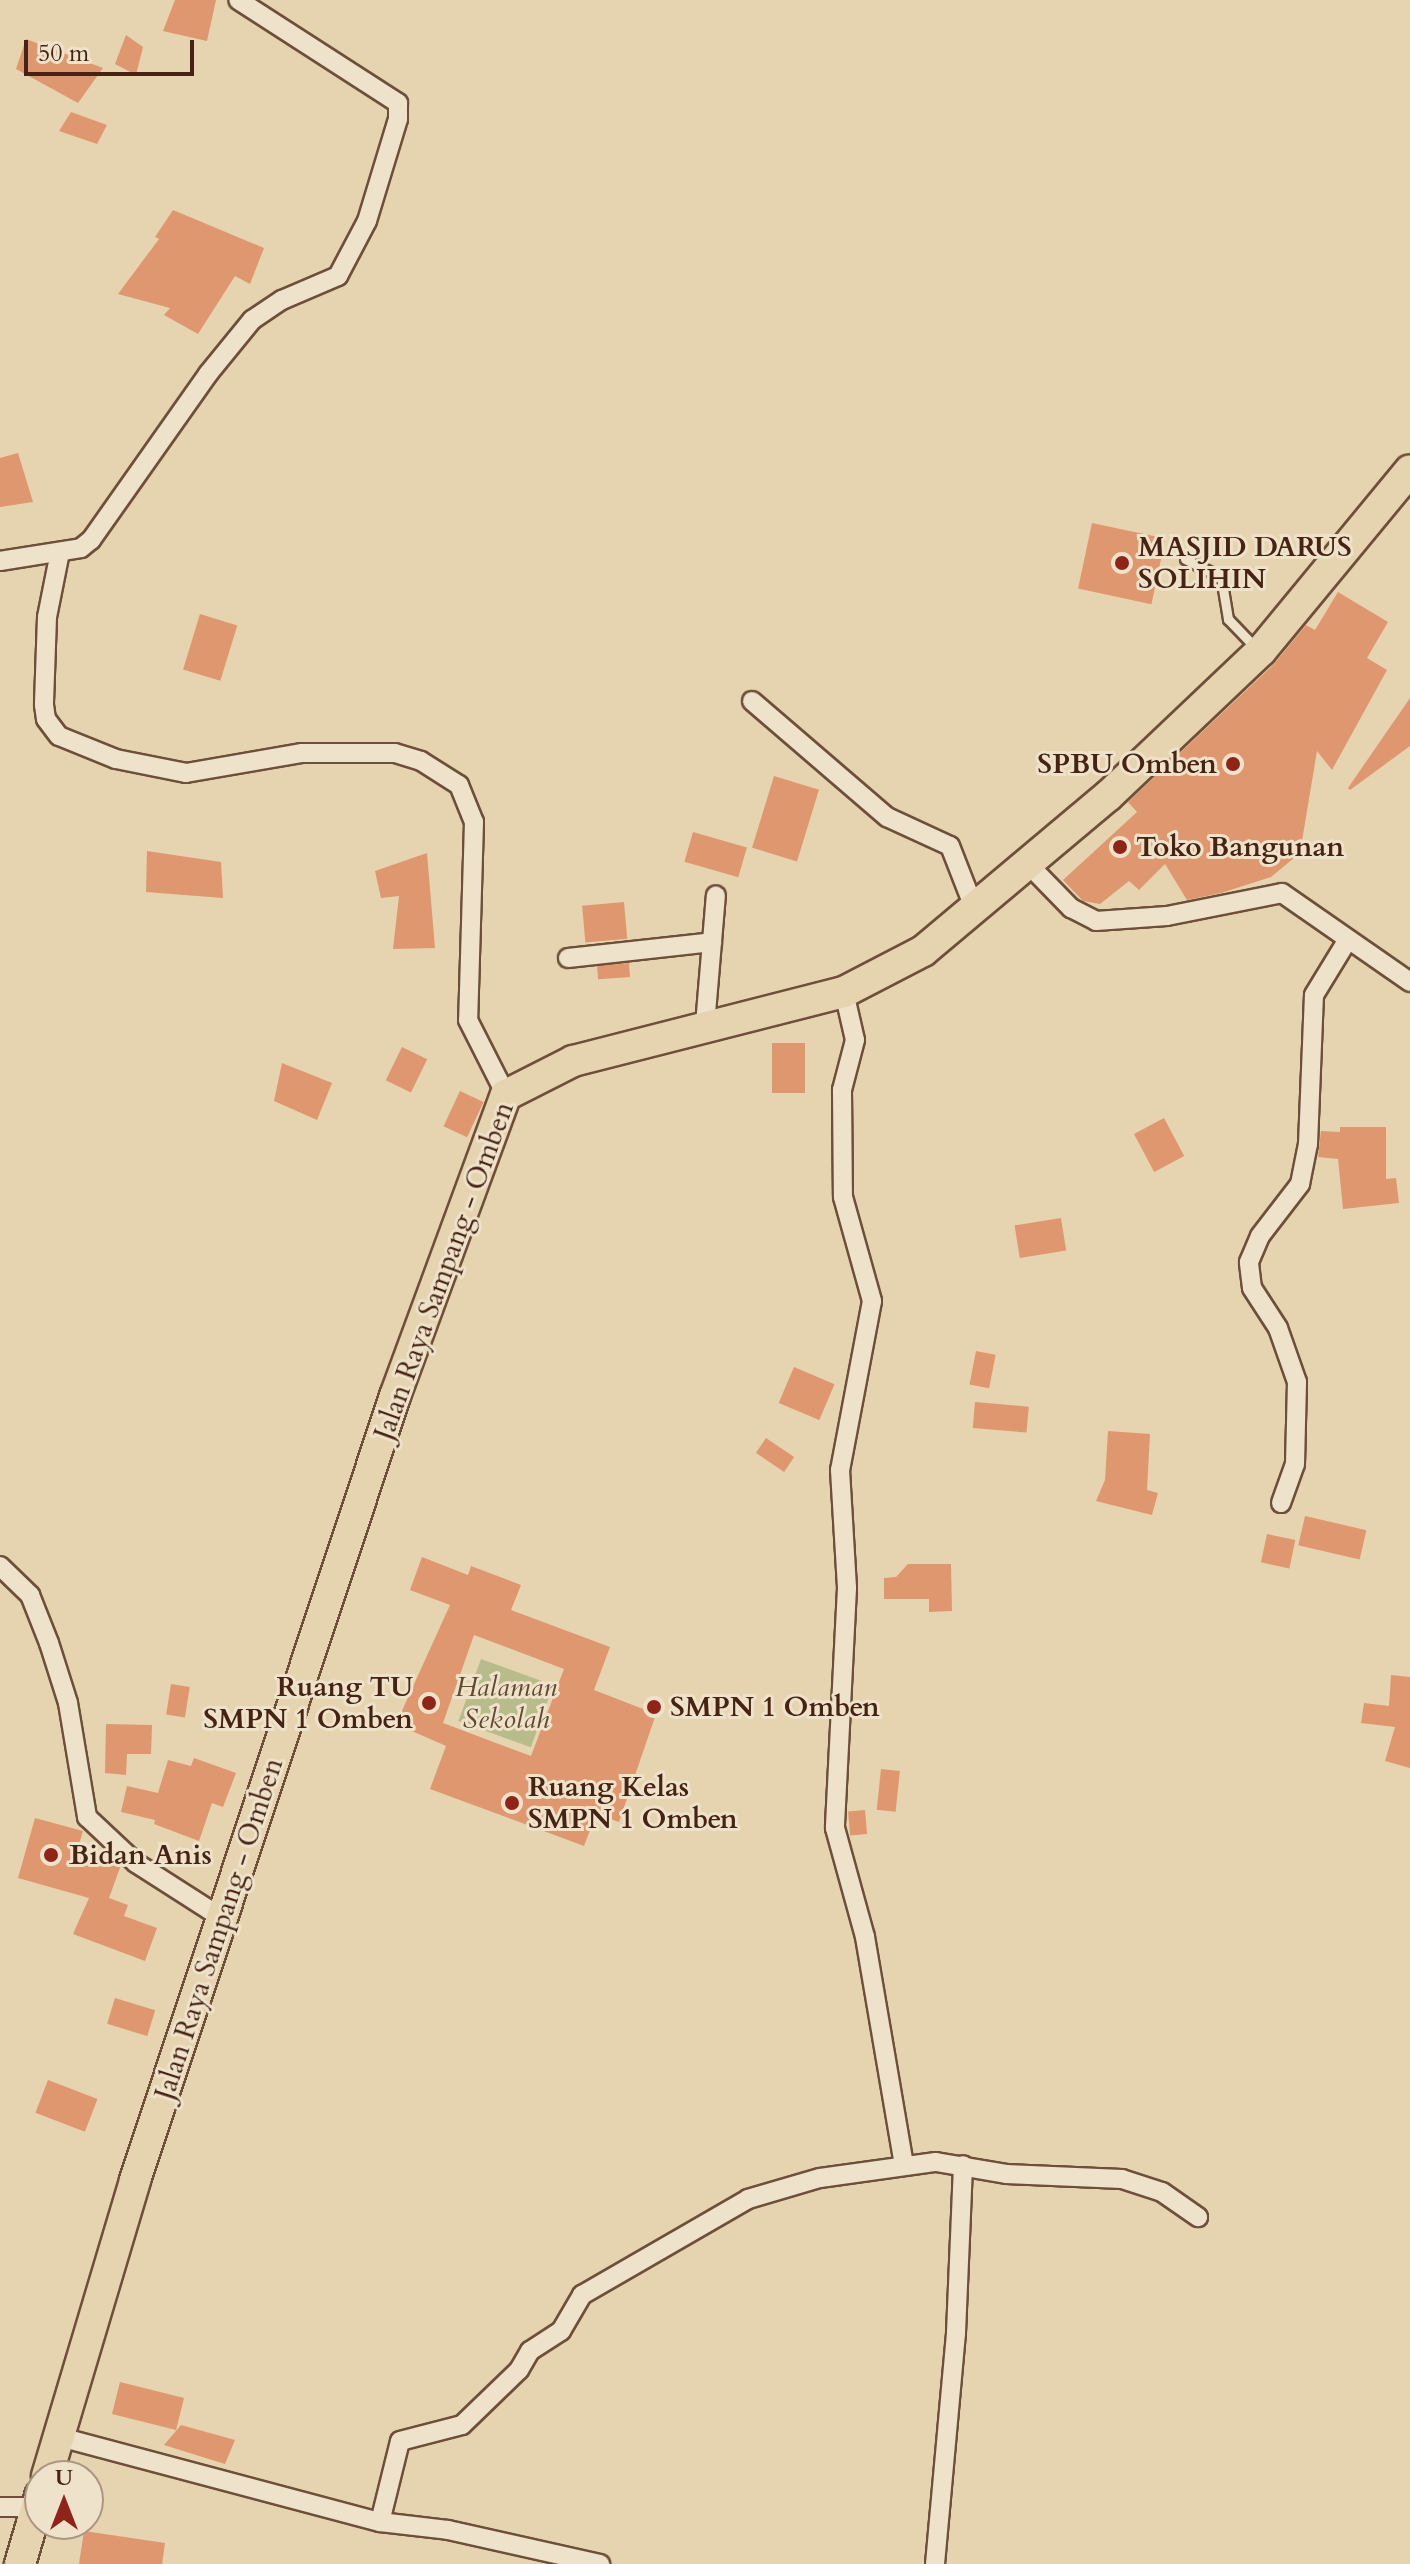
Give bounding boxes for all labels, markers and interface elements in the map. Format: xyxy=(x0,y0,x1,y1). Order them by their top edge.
scale bar xyxy=(28,24,198,74)
text: 50 m xyxy=(38,37,89,70)
place label: MASJID DARUS SOLIHIN xyxy=(1138,530,1352,596)
marker: MASJID DARUS SOLIHIN xyxy=(1113,554,1131,572)
place label: SPBU Omben xyxy=(1037,747,1217,781)
marker: SPBU Omben xyxy=(1224,755,1242,773)
place label: Toko Bangunan xyxy=(1136,830,1344,864)
marker: Toko Bangunan xyxy=(1111,838,1129,856)
street label: Jalan Raya Sampang - Omben xyxy=(367,1097,521,1445)
place label: Ruang TU SMPN 1 Omben xyxy=(203,1670,413,1736)
park label: Halaman Sekolah xyxy=(455,1670,557,1736)
place label: SMPN 1 Omben xyxy=(670,1690,880,1724)
marker: Ruang TU SMPN 1 Omben xyxy=(420,1694,438,1712)
marker: SMPN 1 Omben xyxy=(645,1698,663,1716)
street label: Jalan Raya Sampang - Omben xyxy=(148,1754,290,2104)
place label: Ruang Kelas SMPN 1 Omben xyxy=(528,1770,738,1836)
marker: Ruang Kelas SMPN 1 Omben xyxy=(503,1794,521,1812)
place label: Bidan Anis xyxy=(69,1838,212,1872)
marker: Bidan Anis xyxy=(40,1844,62,1866)
north arrow xyxy=(24,2460,104,2540)
text: U xyxy=(55,2463,73,2493)

